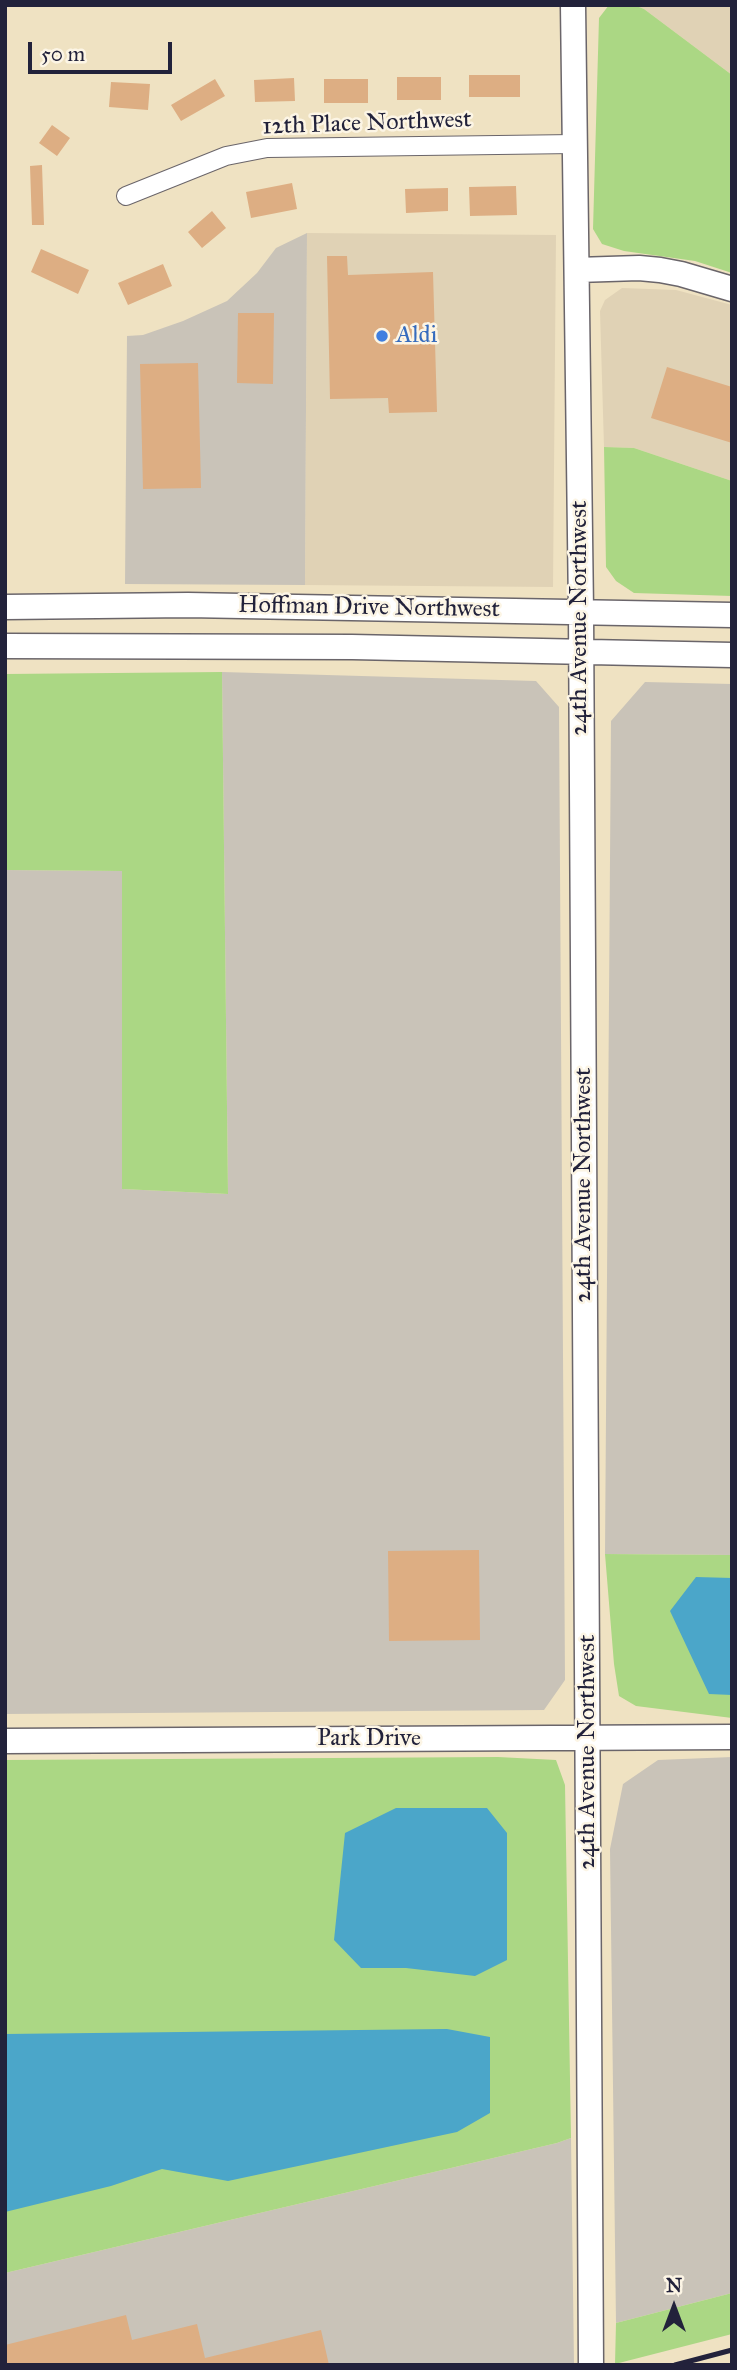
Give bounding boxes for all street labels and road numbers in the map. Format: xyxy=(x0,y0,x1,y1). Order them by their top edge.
street label: 12th Place Northwest xyxy=(262,106,472,142)
street label: 24th Avenue Northwest xyxy=(566,501,594,735)
street label: Hoffman Drive Northwest xyxy=(238,591,500,625)
street label: 24th Avenue Northwest xyxy=(570,1068,598,1302)
street label: 24th Avenue Northwest xyxy=(574,1635,602,1869)
street label: Park Drive xyxy=(317,1725,421,1753)

